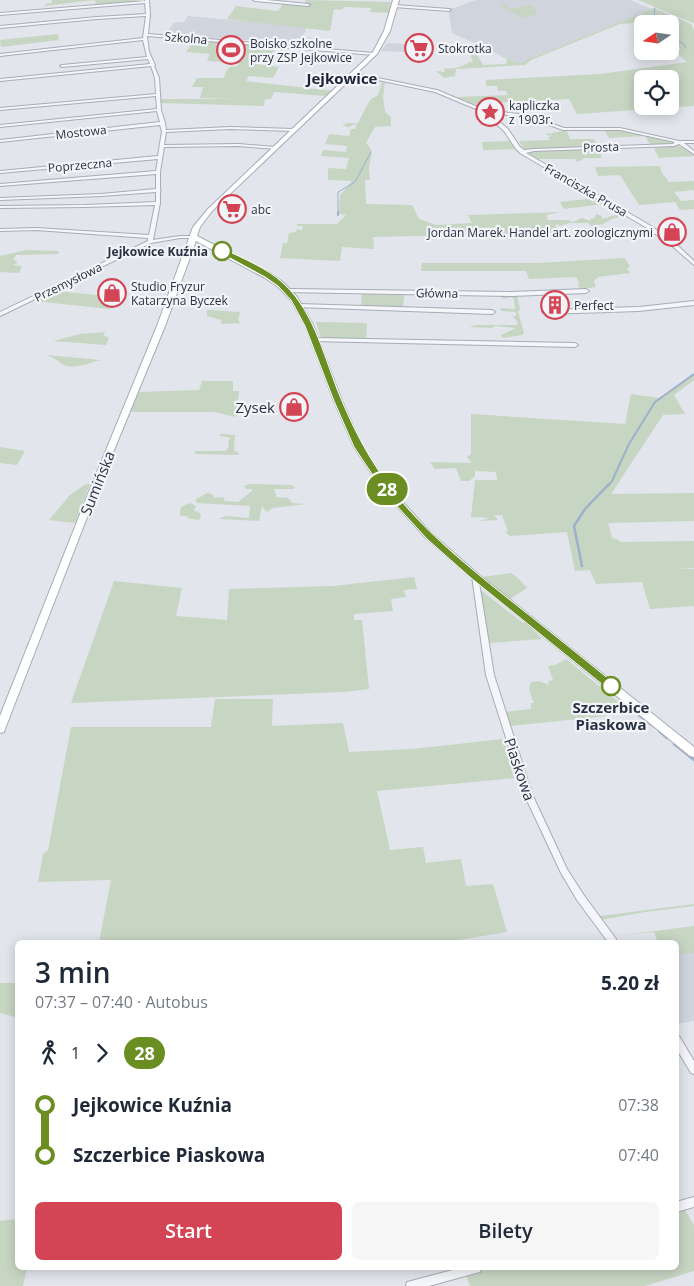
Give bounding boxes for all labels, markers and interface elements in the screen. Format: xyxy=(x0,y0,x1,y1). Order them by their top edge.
north arrow xyxy=(634,15,679,60)
map controls xyxy=(634,15,679,115)
street label: Szkolna xyxy=(164,28,208,48)
supermarket icon: Stokrotka xyxy=(404,33,434,63)
sports icon: Boisko szkolne przy ZSP Jejkowice xyxy=(216,35,246,65)
place label: Boisko szkolne przy ZSP Jejkowice xyxy=(250,35,352,66)
place label: Stokrotka xyxy=(438,40,492,57)
district label: Jejkowice xyxy=(305,68,378,88)
button: locate xyxy=(634,70,679,115)
place icon: kapliczka z 1903r. xyxy=(475,97,505,127)
place label: kapliczka z 1903r. xyxy=(509,97,560,128)
street label: Mostowa xyxy=(55,121,107,143)
street label: Prosta xyxy=(583,138,619,156)
street label: Poprzeczna xyxy=(47,154,113,176)
street label: Franciszka Prusa xyxy=(541,159,631,221)
supermarket icon: abc xyxy=(217,194,247,224)
place label: abc xyxy=(251,201,271,218)
shop icon: Jordan Marek. Handel art. zoologicznymi xyxy=(657,217,687,247)
place label: Jordan Marek. Handel art. zoologicznymi xyxy=(427,224,653,241)
marker: Jejkowice Kuźnia xyxy=(212,241,232,261)
place label: Jejkowice Kuźnia xyxy=(107,243,208,260)
street label: Przemysłowa xyxy=(31,258,105,306)
shop icon: Studio Fryzur Katarzyna Byczek xyxy=(97,278,127,308)
place label: Studio Fryzur Katarzyna Byczek xyxy=(131,278,229,309)
street label: Główna xyxy=(416,284,458,302)
building icon: Perfect xyxy=(540,290,570,320)
place label: Perfect xyxy=(574,297,614,314)
shop icon: Zysek xyxy=(279,392,309,422)
place label: Zysek xyxy=(235,397,275,417)
street label: Sumińska xyxy=(75,448,119,518)
line badge: 28 xyxy=(364,473,410,505)
text: 28 xyxy=(377,477,397,501)
marker: Szczerbice Piaskowa xyxy=(601,676,621,696)
place label: Szczerbice Piaskowa xyxy=(573,697,650,734)
street label: Piaskowa xyxy=(500,735,540,803)
text: 3 min xyxy=(35,953,111,991)
text: 5.20 zł xyxy=(601,970,659,996)
text: 07:37 – 07:40 · Autobus xyxy=(35,991,208,1013)
icon: walk xyxy=(35,1039,63,1067)
icon: forward xyxy=(88,1039,116,1067)
text: 28 xyxy=(134,1041,155,1065)
text: 1 xyxy=(71,1042,80,1064)
text: Jejkowice Kuźnia xyxy=(73,1092,232,1118)
text: 07:38 xyxy=(618,1094,659,1116)
text: Szczerbice Piaskowa xyxy=(73,1142,265,1168)
text: 07:40 xyxy=(618,1144,659,1166)
button: Start xyxy=(35,1202,342,1260)
button: Bilety xyxy=(352,1202,659,1260)

